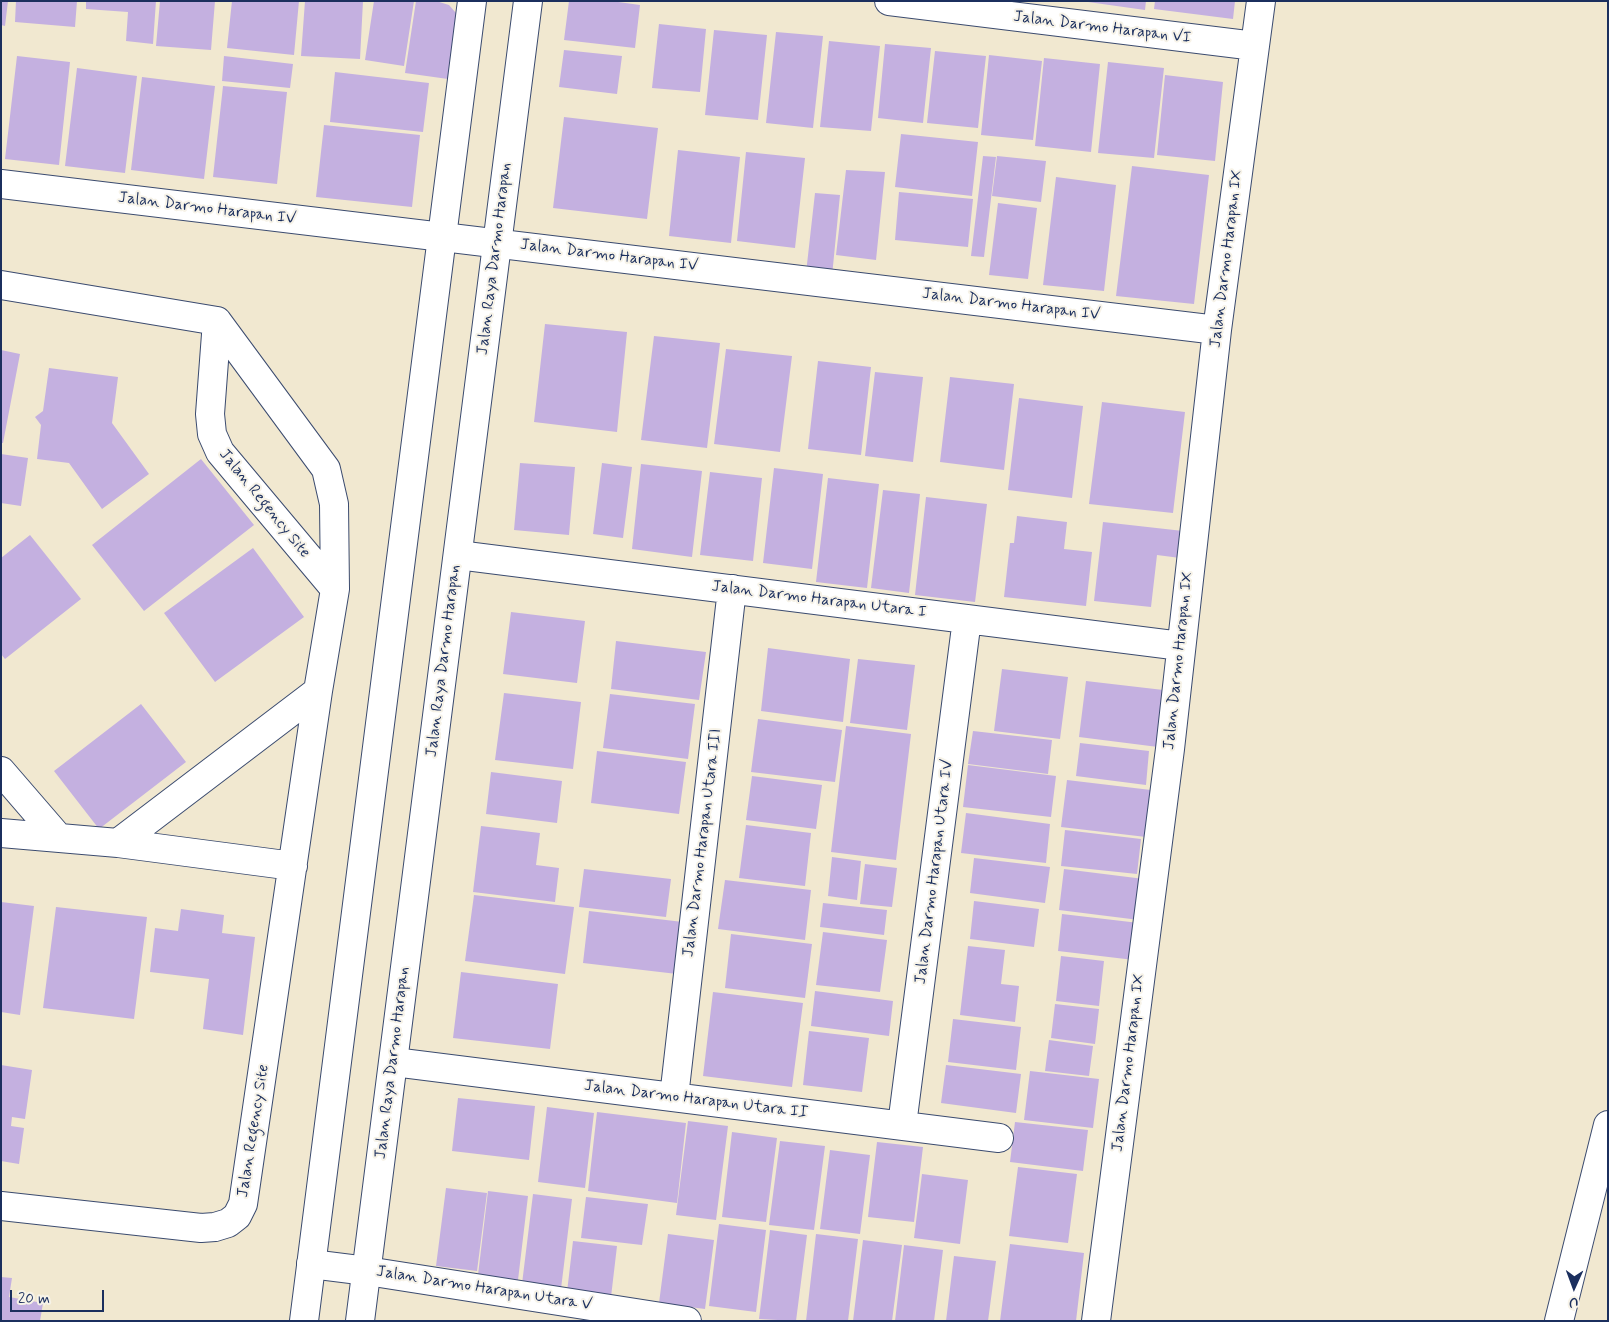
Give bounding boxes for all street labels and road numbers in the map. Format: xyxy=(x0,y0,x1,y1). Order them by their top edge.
street label: Jalan Darmo Harapan VI xyxy=(1012,8,1192,48)
street label: Jalan Raya Darmo Harapan xyxy=(474,162,516,356)
street label: Jalan Darmo Harapan IX xyxy=(1207,169,1247,349)
street label: Jalan Darmo Harapan IV xyxy=(117,189,297,229)
street label: Jalan Darmo Harapan IV xyxy=(519,236,699,276)
street label: Jalan Darmo Harapan IV xyxy=(921,285,1101,325)
street label: Jalan Regency Site xyxy=(214,446,314,562)
street label: Jalan Raya Darmo Harapan xyxy=(423,564,465,758)
street label: Jalan Darmo Harapan IX xyxy=(1160,571,1198,751)
street label: Jalan Darmo Harapan Utara I xyxy=(711,577,927,623)
street label: Jalan Darmo Harapan Utara III xyxy=(679,728,727,958)
street label: Jalan Darmo Harapan Utara IV xyxy=(912,758,958,986)
street label: Jalan Raya Darmo Harapan xyxy=(372,966,414,1160)
street label: Jalan Darmo Harapan IX xyxy=(1109,973,1149,1153)
street label: Jalan Regency Site xyxy=(234,1063,274,1199)
street label: Jalan Darmo Harapan Utara II xyxy=(583,1077,809,1123)
street label: Jalan Darmo Harapan Utara V xyxy=(375,1262,593,1316)

